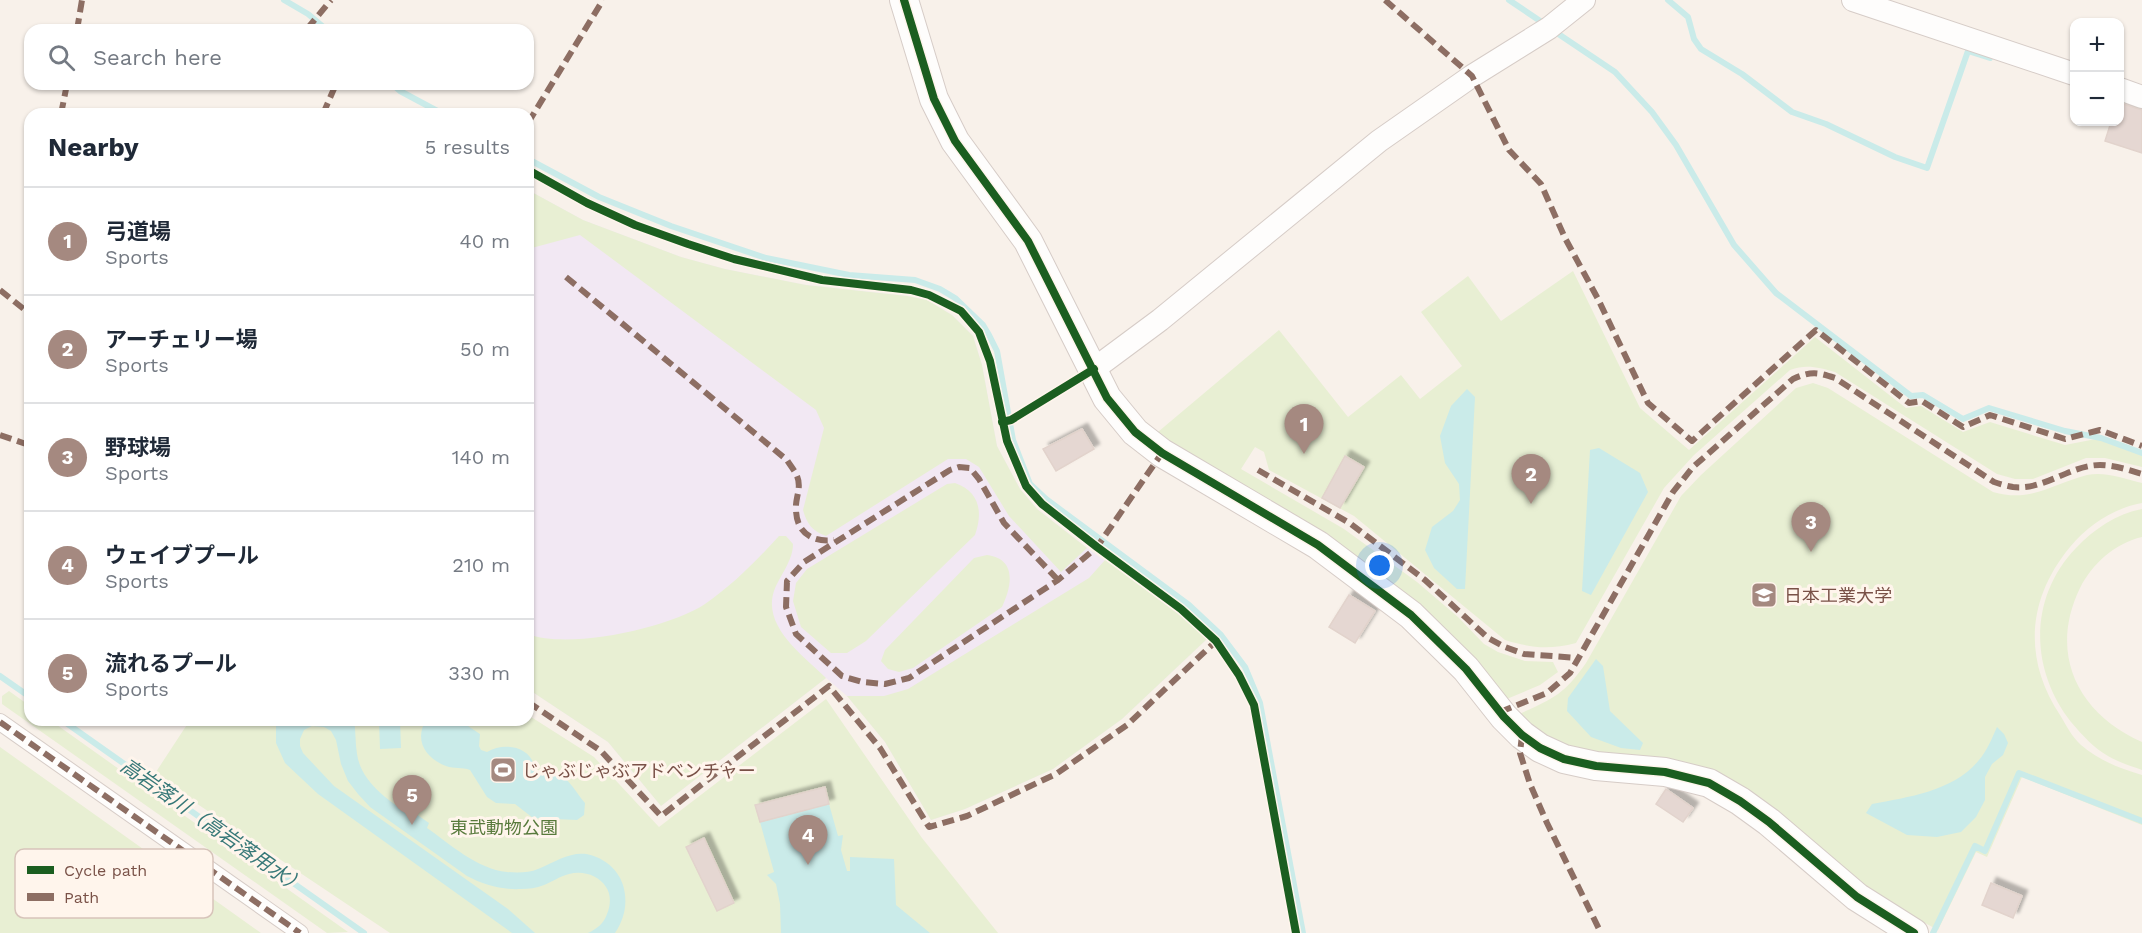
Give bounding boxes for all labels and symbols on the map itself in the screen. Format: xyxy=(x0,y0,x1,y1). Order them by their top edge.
pin: 1 xyxy=(1284,404,1324,454)
pin: 2 xyxy=(1512,454,1550,504)
pin: 3 xyxy=(1792,502,1830,552)
your location xyxy=(1365,551,1394,580)
school or university icon: 日本工業大学 xyxy=(1749,580,1779,610)
place label: 日本工業大学 xyxy=(1784,585,1892,606)
water label: 高岩落川（高岩落用水） xyxy=(116,753,310,899)
sports icon: じゃぶじゃぶアドベンチャー xyxy=(488,755,518,785)
place label: じゃぶじゃぶアドベンチャー xyxy=(522,760,756,781)
pin: 5 xyxy=(392,776,432,825)
pin: 4 xyxy=(788,816,828,865)
park label: 東武動物公園 xyxy=(450,817,558,838)
legend xyxy=(15,849,213,918)
text: Cycle path xyxy=(64,861,147,880)
text: Path xyxy=(64,888,99,907)

